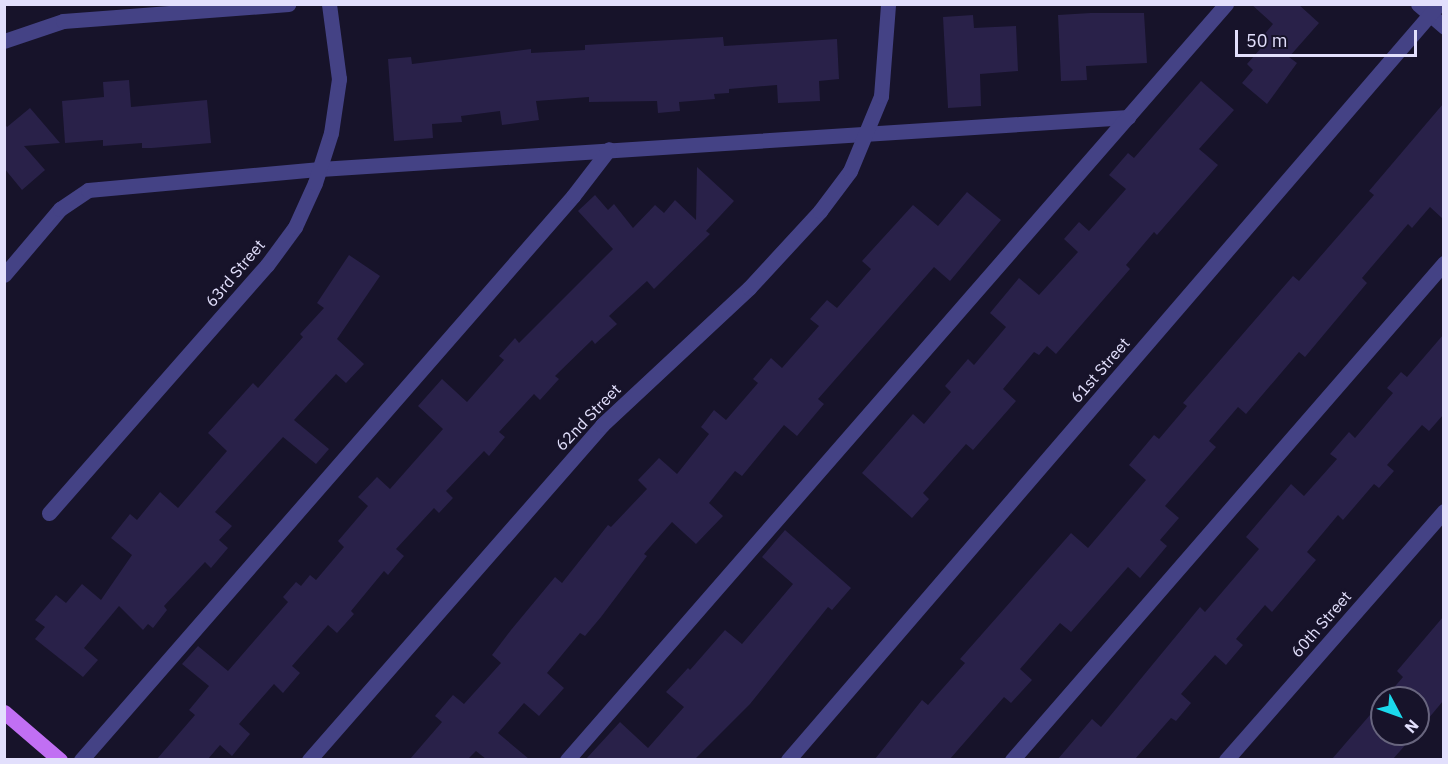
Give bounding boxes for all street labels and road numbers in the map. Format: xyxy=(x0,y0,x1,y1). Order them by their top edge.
street label: 63rd Street xyxy=(201,235,269,311)
street label: 61st Street xyxy=(1066,333,1134,407)
street label: 62nd Street xyxy=(551,380,625,454)
street label: 60th Street xyxy=(1287,587,1355,661)

